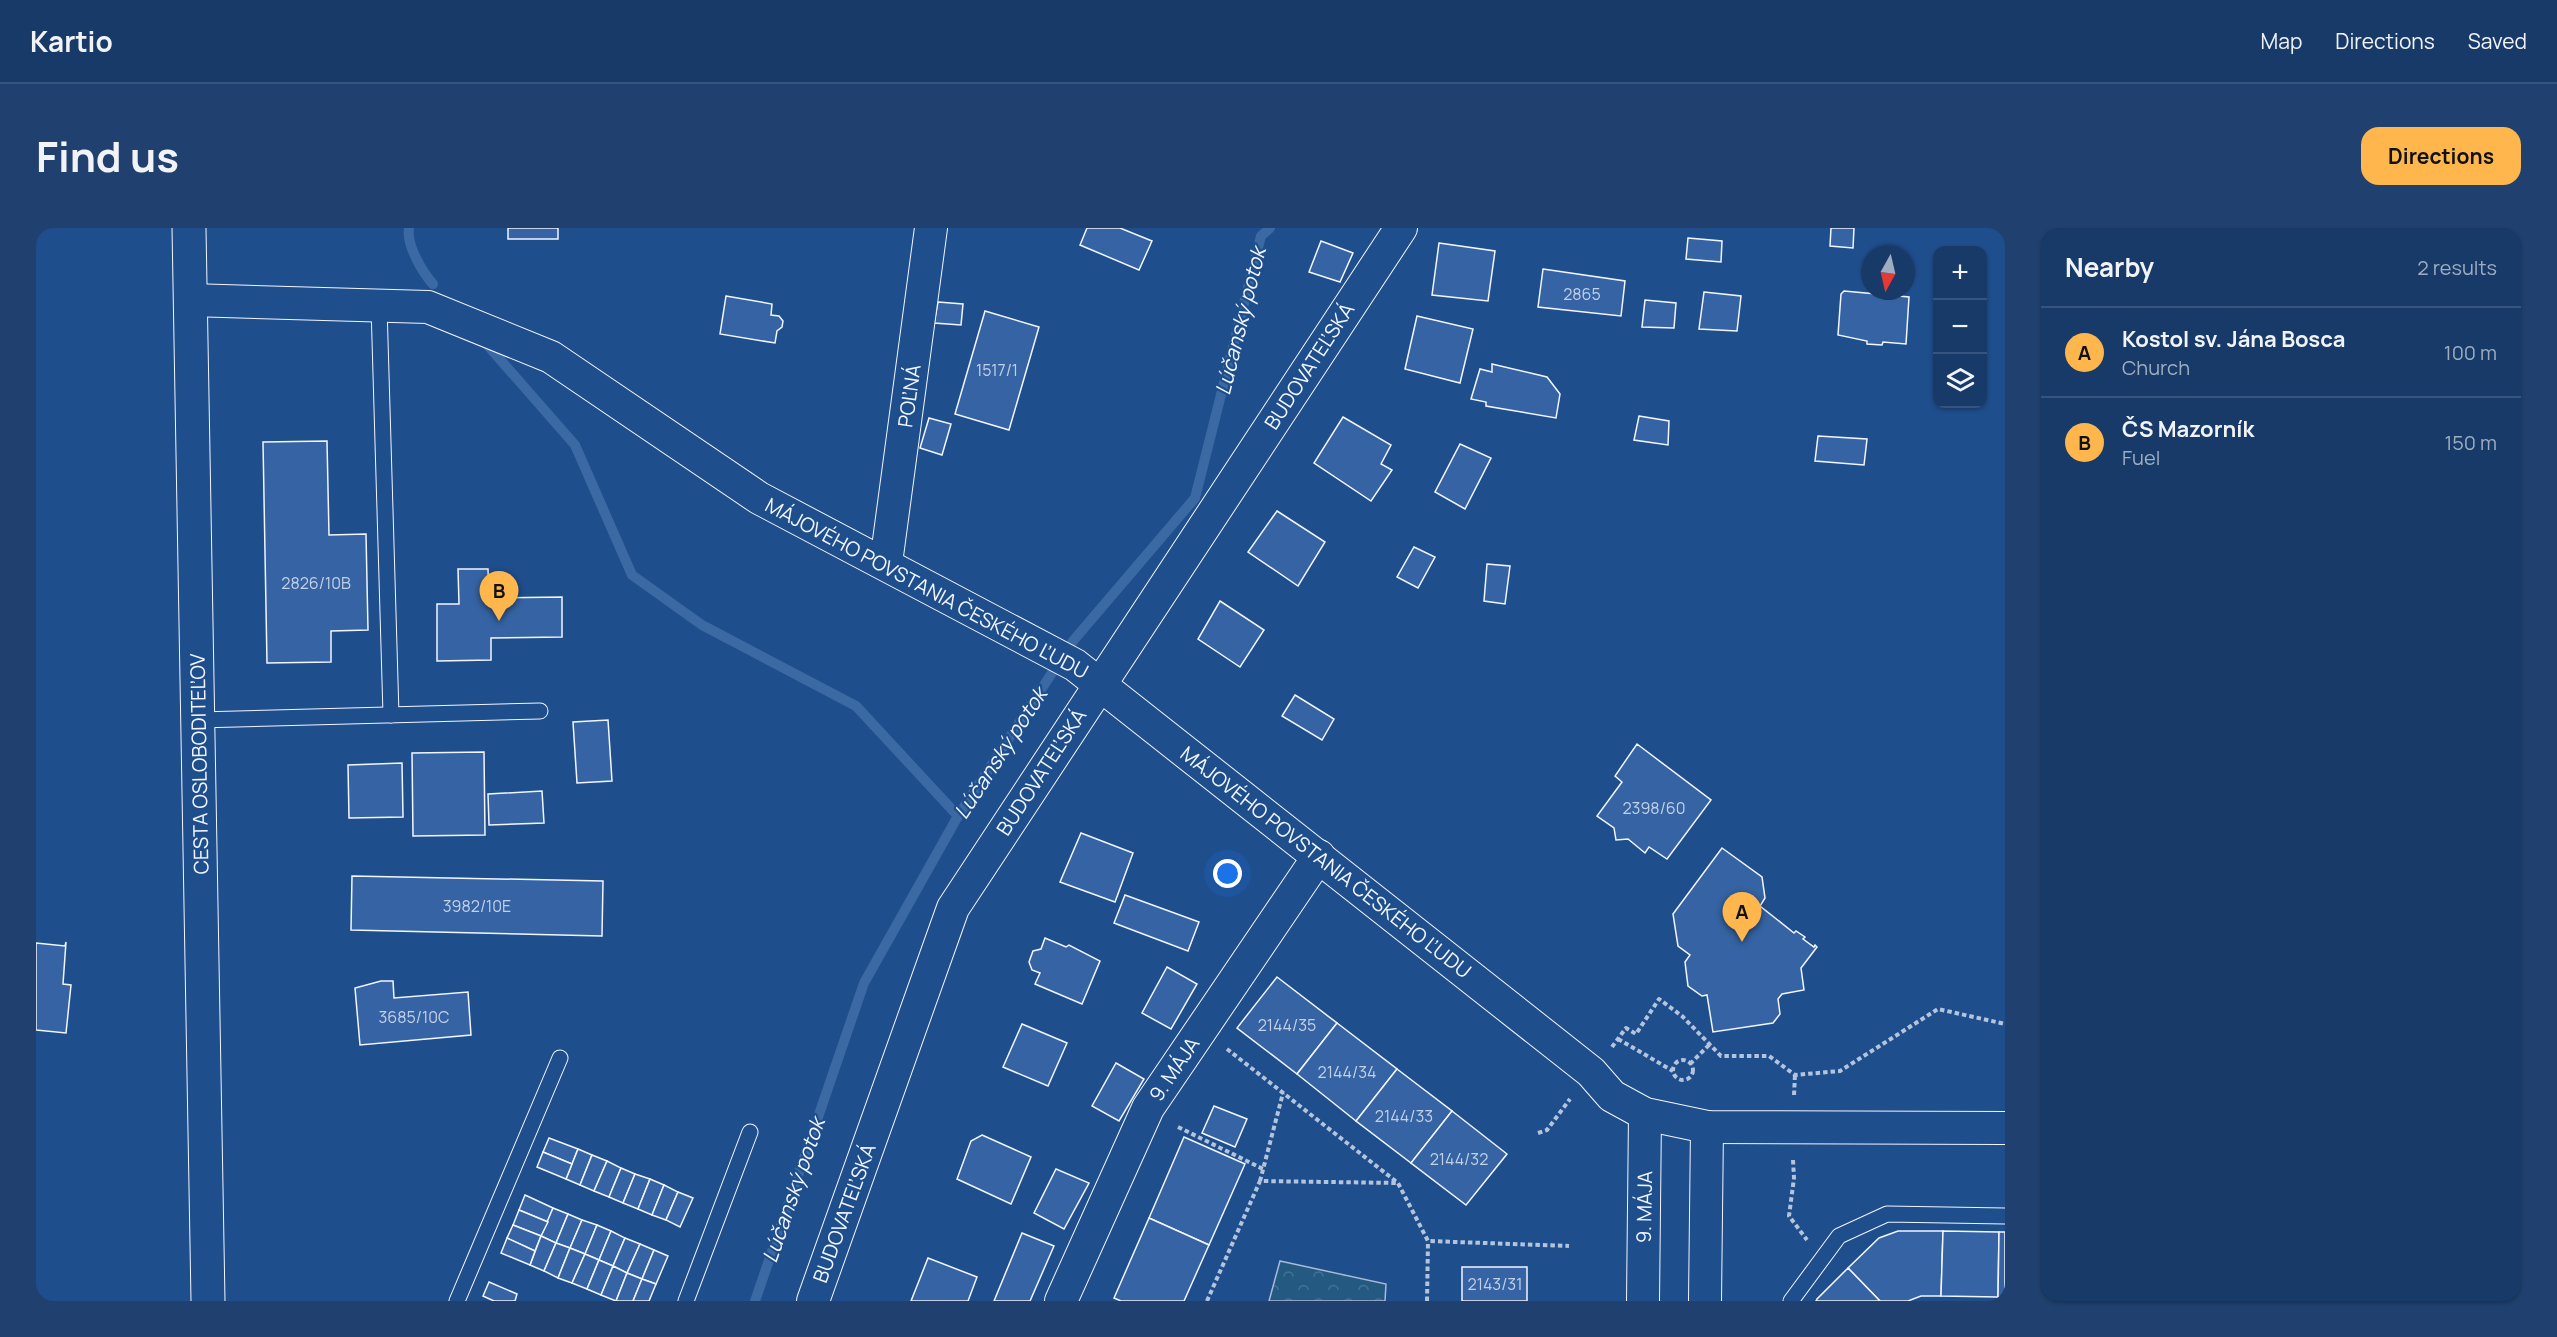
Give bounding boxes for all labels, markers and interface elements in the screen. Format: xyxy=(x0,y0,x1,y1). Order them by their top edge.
text: Kartio xyxy=(30,22,113,60)
text: Map xyxy=(2261,27,2302,55)
text: Directions xyxy=(2335,27,2435,55)
text: Saved xyxy=(2468,27,2527,55)
text: Find us xyxy=(36,127,179,185)
button: Directions xyxy=(2361,127,2521,185)
water label: Lúčanský potok xyxy=(1208,242,1273,398)
north arrow xyxy=(1861,246,1915,300)
map controls xyxy=(1933,246,1987,408)
button: + xyxy=(1933,246,1987,300)
text: Nearby xyxy=(2065,249,2154,285)
text: 2 results xyxy=(2417,254,2497,281)
house number: 2865 xyxy=(1563,283,1601,305)
street label: BUDOVATEĽSKÁ xyxy=(1258,297,1360,435)
button: − xyxy=(1933,300,1987,354)
text: Kostol sv. Jána Bosca xyxy=(2122,324,2345,354)
text: A xyxy=(2078,339,2091,366)
text: 100 m xyxy=(2444,339,2497,366)
button: layers xyxy=(1933,354,1987,408)
text: Church xyxy=(2122,354,2190,381)
house number: 1517/1 xyxy=(976,359,1018,381)
street label: POĽNÁ xyxy=(891,363,927,429)
text: ČS Mazorník xyxy=(2122,414,2254,444)
text: B xyxy=(2078,429,2091,456)
text: 150 m xyxy=(2444,429,2497,456)
text: Fuel xyxy=(2122,444,2160,471)
street label: MÁJOVÉHO POVSTANIA ČESKÉHO ĽUDU xyxy=(761,491,1093,685)
house number: 2826/10B xyxy=(281,572,351,594)
pin: B xyxy=(480,572,518,621)
street label: CESTA OSLOBODITEĽOV xyxy=(184,653,214,875)
water label: Lúčanský potok xyxy=(947,680,1054,824)
street label: BUDOVATEĽSKÁ xyxy=(990,703,1092,841)
street label: MÁJOVÉHO POVSTANIA ČESKÉHO ĽUDU xyxy=(1175,740,1477,984)
house number: 2398/60 xyxy=(1622,797,1686,819)
your location xyxy=(1213,859,1242,888)
pin: A xyxy=(1722,892,1762,942)
house number: 3982/10E xyxy=(443,895,511,917)
house number: 3685/10C xyxy=(379,1006,449,1028)
house number: 2144/35 xyxy=(1258,1014,1316,1036)
street label: 9. MÁJA xyxy=(1143,1031,1206,1106)
house number: 2144/34 xyxy=(1318,1061,1376,1083)
house number: 2144/33 xyxy=(1375,1105,1433,1127)
water label: Lúčanský potok xyxy=(755,1111,832,1266)
street label: BUDOVATEĽSKÁ xyxy=(806,1139,882,1286)
house number: 2144/32 xyxy=(1430,1148,1488,1170)
street label: 9. MÁJA xyxy=(1630,1170,1658,1243)
house number: 2143/31 xyxy=(1468,1273,1522,1295)

